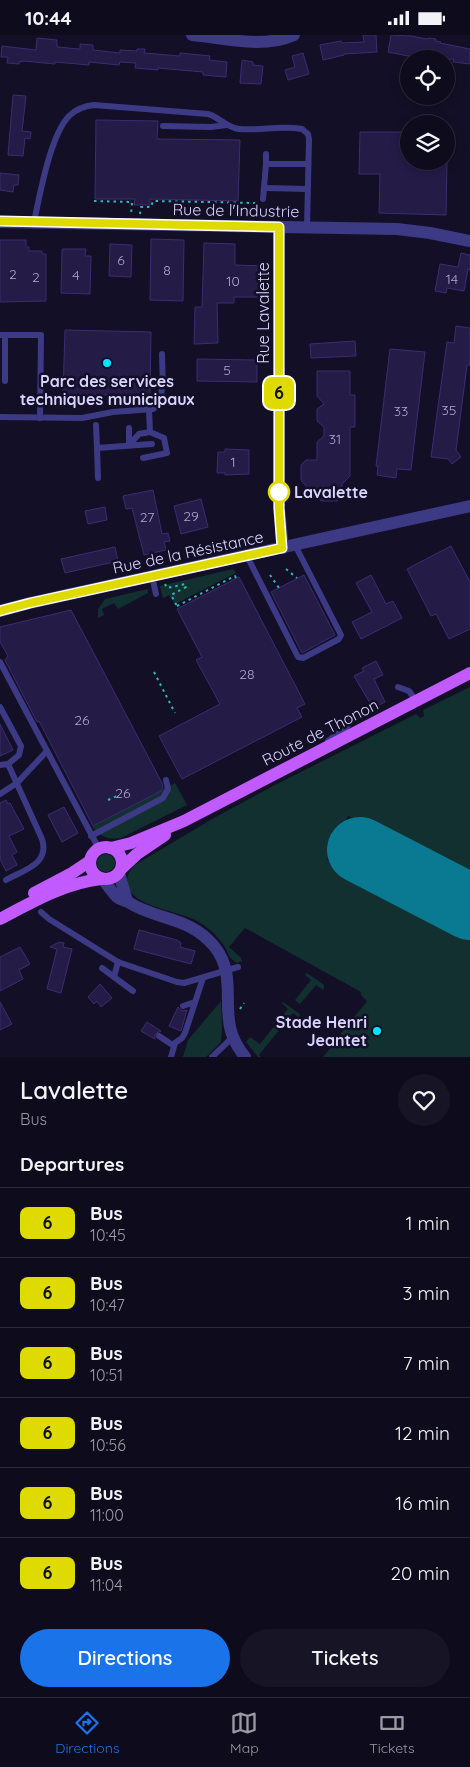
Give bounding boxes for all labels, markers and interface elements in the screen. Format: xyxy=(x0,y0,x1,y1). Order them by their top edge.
text: 10:44 xyxy=(25,6,72,30)
map controls xyxy=(400,50,455,170)
button: locate xyxy=(400,50,455,105)
button: layers xyxy=(400,115,455,170)
street label: Rue de l'Industrie xyxy=(172,199,300,221)
house number: 6 xyxy=(117,251,125,269)
house number: 8 xyxy=(163,261,171,279)
street label: Rue Lavalette xyxy=(253,262,273,364)
house number: 2 xyxy=(9,265,17,283)
house number: 4 xyxy=(72,266,80,284)
house number: 2 xyxy=(32,268,40,286)
house number: 14 xyxy=(446,270,458,288)
house number: 10 xyxy=(226,272,240,290)
marker: Parc des services techniques municipaux xyxy=(101,357,113,369)
house number: 5 xyxy=(223,361,231,379)
place label: Parc des services techniques municipaux xyxy=(20,371,195,409)
line badge: 6 xyxy=(263,377,295,409)
text: 6 xyxy=(274,381,284,404)
house number: 35 xyxy=(442,401,456,419)
house number: 33 xyxy=(394,402,408,420)
house number: 31 xyxy=(329,430,341,448)
house number: 1 xyxy=(230,453,236,471)
marker: Lavalette xyxy=(268,481,290,503)
place label: Lavalette xyxy=(294,482,368,502)
house number: 29 xyxy=(183,507,199,525)
house number: 27 xyxy=(140,508,154,526)
street label: Rue de la Résistance xyxy=(111,526,265,578)
house number: 28 xyxy=(239,665,255,683)
street label: Route de Thonon xyxy=(259,694,381,770)
house number: 26 xyxy=(74,711,90,729)
house number: 26 xyxy=(115,784,131,802)
place label: Stade Henri Jeantet xyxy=(276,1012,367,1050)
marker: Stade Henri Jeantet xyxy=(371,1025,383,1037)
button: heart xyxy=(398,1074,450,1126)
text: Lavalette xyxy=(20,1075,128,1105)
text: Bus xyxy=(20,1109,47,1129)
text: Departures xyxy=(20,1152,124,1176)
text: Bus xyxy=(90,1201,123,1225)
text: 6 xyxy=(43,1211,52,1234)
text: 1 min xyxy=(405,1211,450,1235)
text: 10:45 xyxy=(90,1225,126,1245)
text: Bus xyxy=(90,1271,123,1295)
text: 6 xyxy=(43,1281,52,1304)
text: 3 min xyxy=(402,1281,450,1305)
text: 10:47 xyxy=(90,1295,125,1315)
text: Bus xyxy=(90,1341,123,1365)
text: 6 xyxy=(43,1351,52,1374)
text: 7 min xyxy=(403,1351,450,1375)
text: 10:51 xyxy=(90,1365,123,1385)
text: Bus xyxy=(90,1411,123,1435)
text: 6 xyxy=(43,1421,52,1444)
text: 12 min xyxy=(395,1421,450,1445)
text: 10:56 xyxy=(90,1435,126,1455)
text: Bus xyxy=(90,1481,123,1505)
text: 6 xyxy=(43,1491,52,1514)
text: 16 min xyxy=(395,1491,450,1515)
text: 11:00 xyxy=(90,1505,124,1525)
text: Bus xyxy=(90,1551,123,1575)
text: 6 xyxy=(43,1561,52,1584)
text: 20 min xyxy=(391,1561,450,1585)
text: 11:04 xyxy=(90,1575,123,1595)
button: Directions xyxy=(20,1629,230,1687)
button: Tickets xyxy=(240,1629,450,1687)
tab: Directions xyxy=(55,1709,119,1757)
tab: Map xyxy=(230,1709,259,1757)
tab: Tickets xyxy=(369,1709,415,1757)

